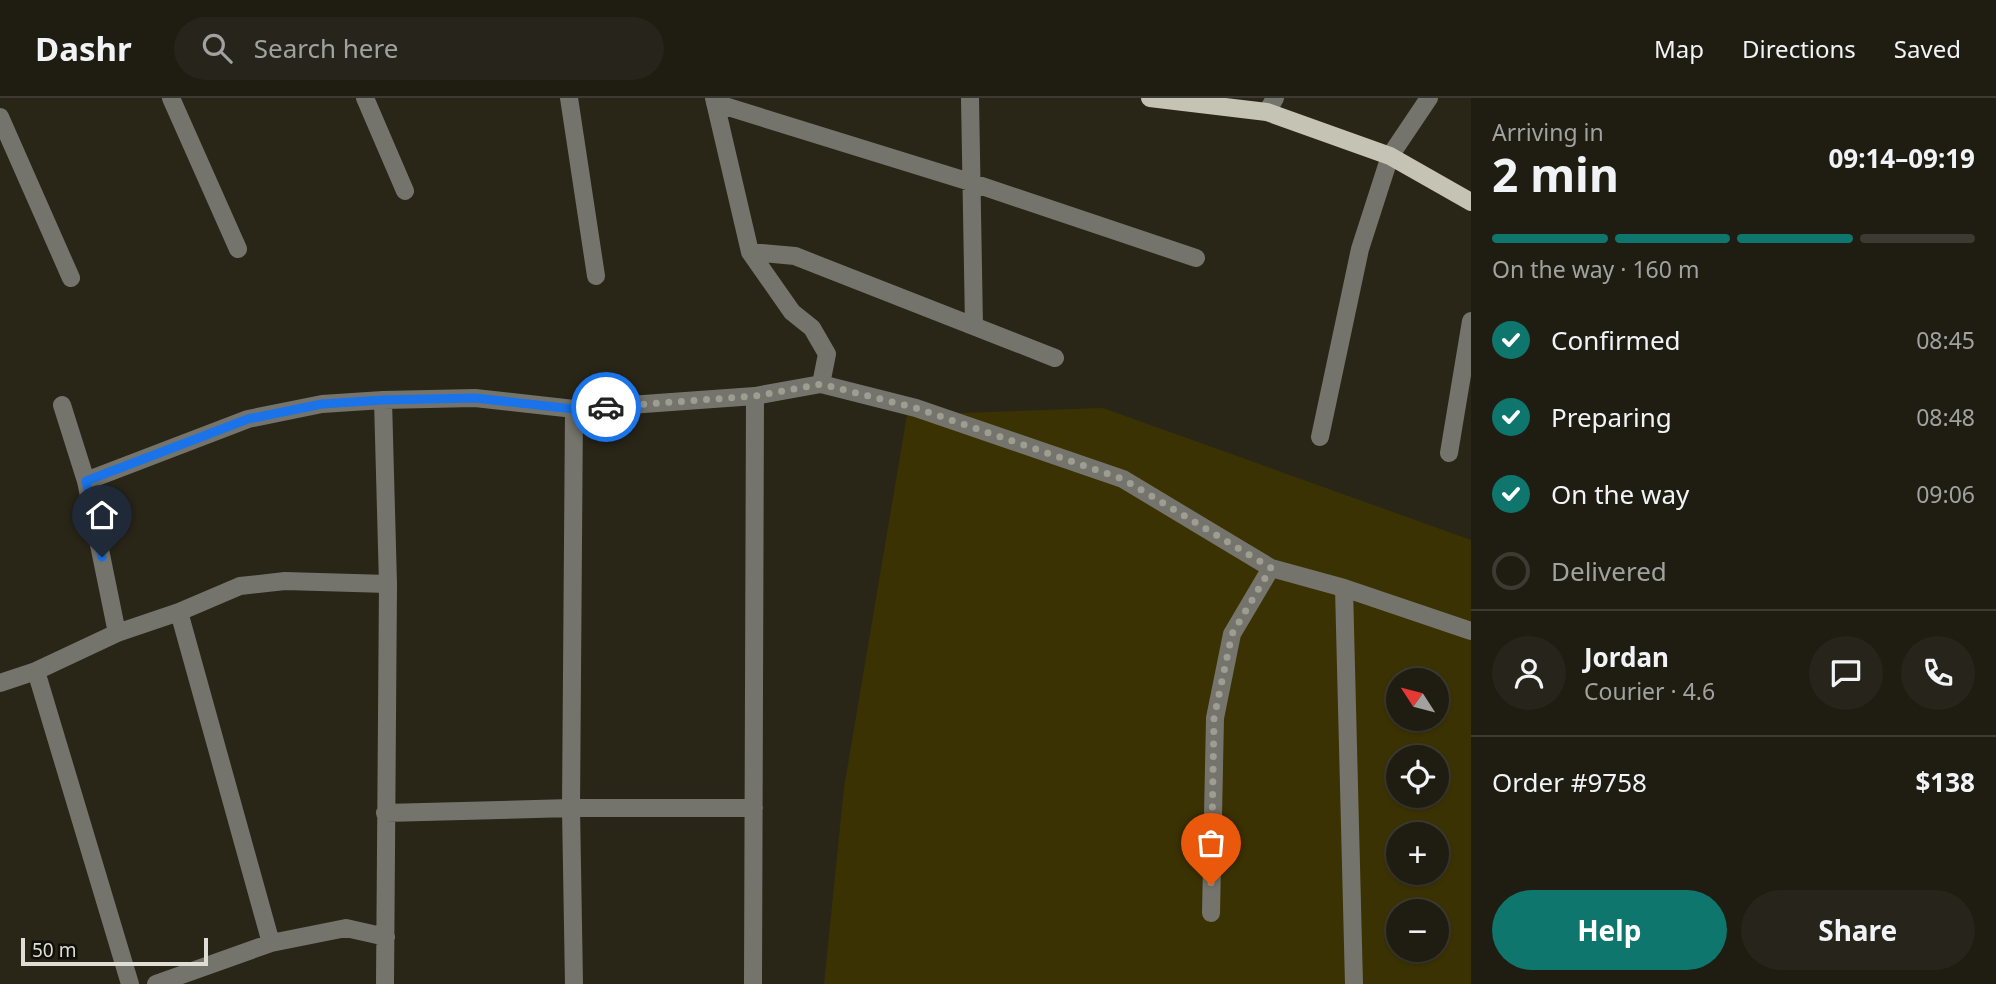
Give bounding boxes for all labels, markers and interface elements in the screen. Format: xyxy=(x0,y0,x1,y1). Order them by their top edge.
search box xyxy=(174,17,664,80)
text: Dashr xyxy=(35,26,132,71)
icon: search xyxy=(198,29,236,67)
text: Search here xyxy=(254,30,398,66)
text: Map xyxy=(1654,32,1704,65)
text: Directions xyxy=(1742,32,1856,65)
text: Saved xyxy=(1894,32,1961,65)
text: Arriving in xyxy=(1492,116,1604,148)
text: 09:14–09:19 xyxy=(1828,140,1975,176)
text: 2 min xyxy=(1492,143,1619,205)
text: On the way · 160 m xyxy=(1492,253,1699,285)
icon: check xyxy=(1492,321,1530,359)
text: Confirmed xyxy=(1551,322,1681,358)
text: 08:45 xyxy=(1916,324,1975,356)
courier xyxy=(571,372,641,442)
icon: car xyxy=(587,388,625,426)
icon: check xyxy=(1492,398,1530,436)
text: Preparing xyxy=(1551,399,1672,435)
text: 08:48 xyxy=(1916,401,1975,433)
icon: check xyxy=(1492,475,1530,513)
text: On the way xyxy=(1551,476,1689,512)
text: 09:06 xyxy=(1916,478,1975,510)
pin xyxy=(72,485,132,557)
icon: home xyxy=(83,496,121,534)
text: Delivered xyxy=(1551,553,1667,589)
button: person xyxy=(1492,636,1566,710)
button: chat xyxy=(1809,636,1883,710)
button: phone xyxy=(1901,636,1975,710)
text: Jordan xyxy=(1584,639,1669,675)
north arrow xyxy=(1386,668,1449,732)
map controls xyxy=(1386,668,1449,962)
text: Courier · 4.6 xyxy=(1584,675,1715,707)
button: locate xyxy=(1386,745,1449,808)
text: Order #9758 xyxy=(1492,764,1647,800)
text: $138 xyxy=(1916,764,1975,800)
pin xyxy=(1181,813,1241,885)
button: + xyxy=(1386,822,1449,885)
icon: bag xyxy=(1192,824,1230,862)
button: Help xyxy=(1492,890,1727,970)
button: Share xyxy=(1741,890,1975,970)
button: − xyxy=(1386,899,1449,962)
scale bar xyxy=(21,935,208,967)
text: 50 m xyxy=(32,937,76,963)

